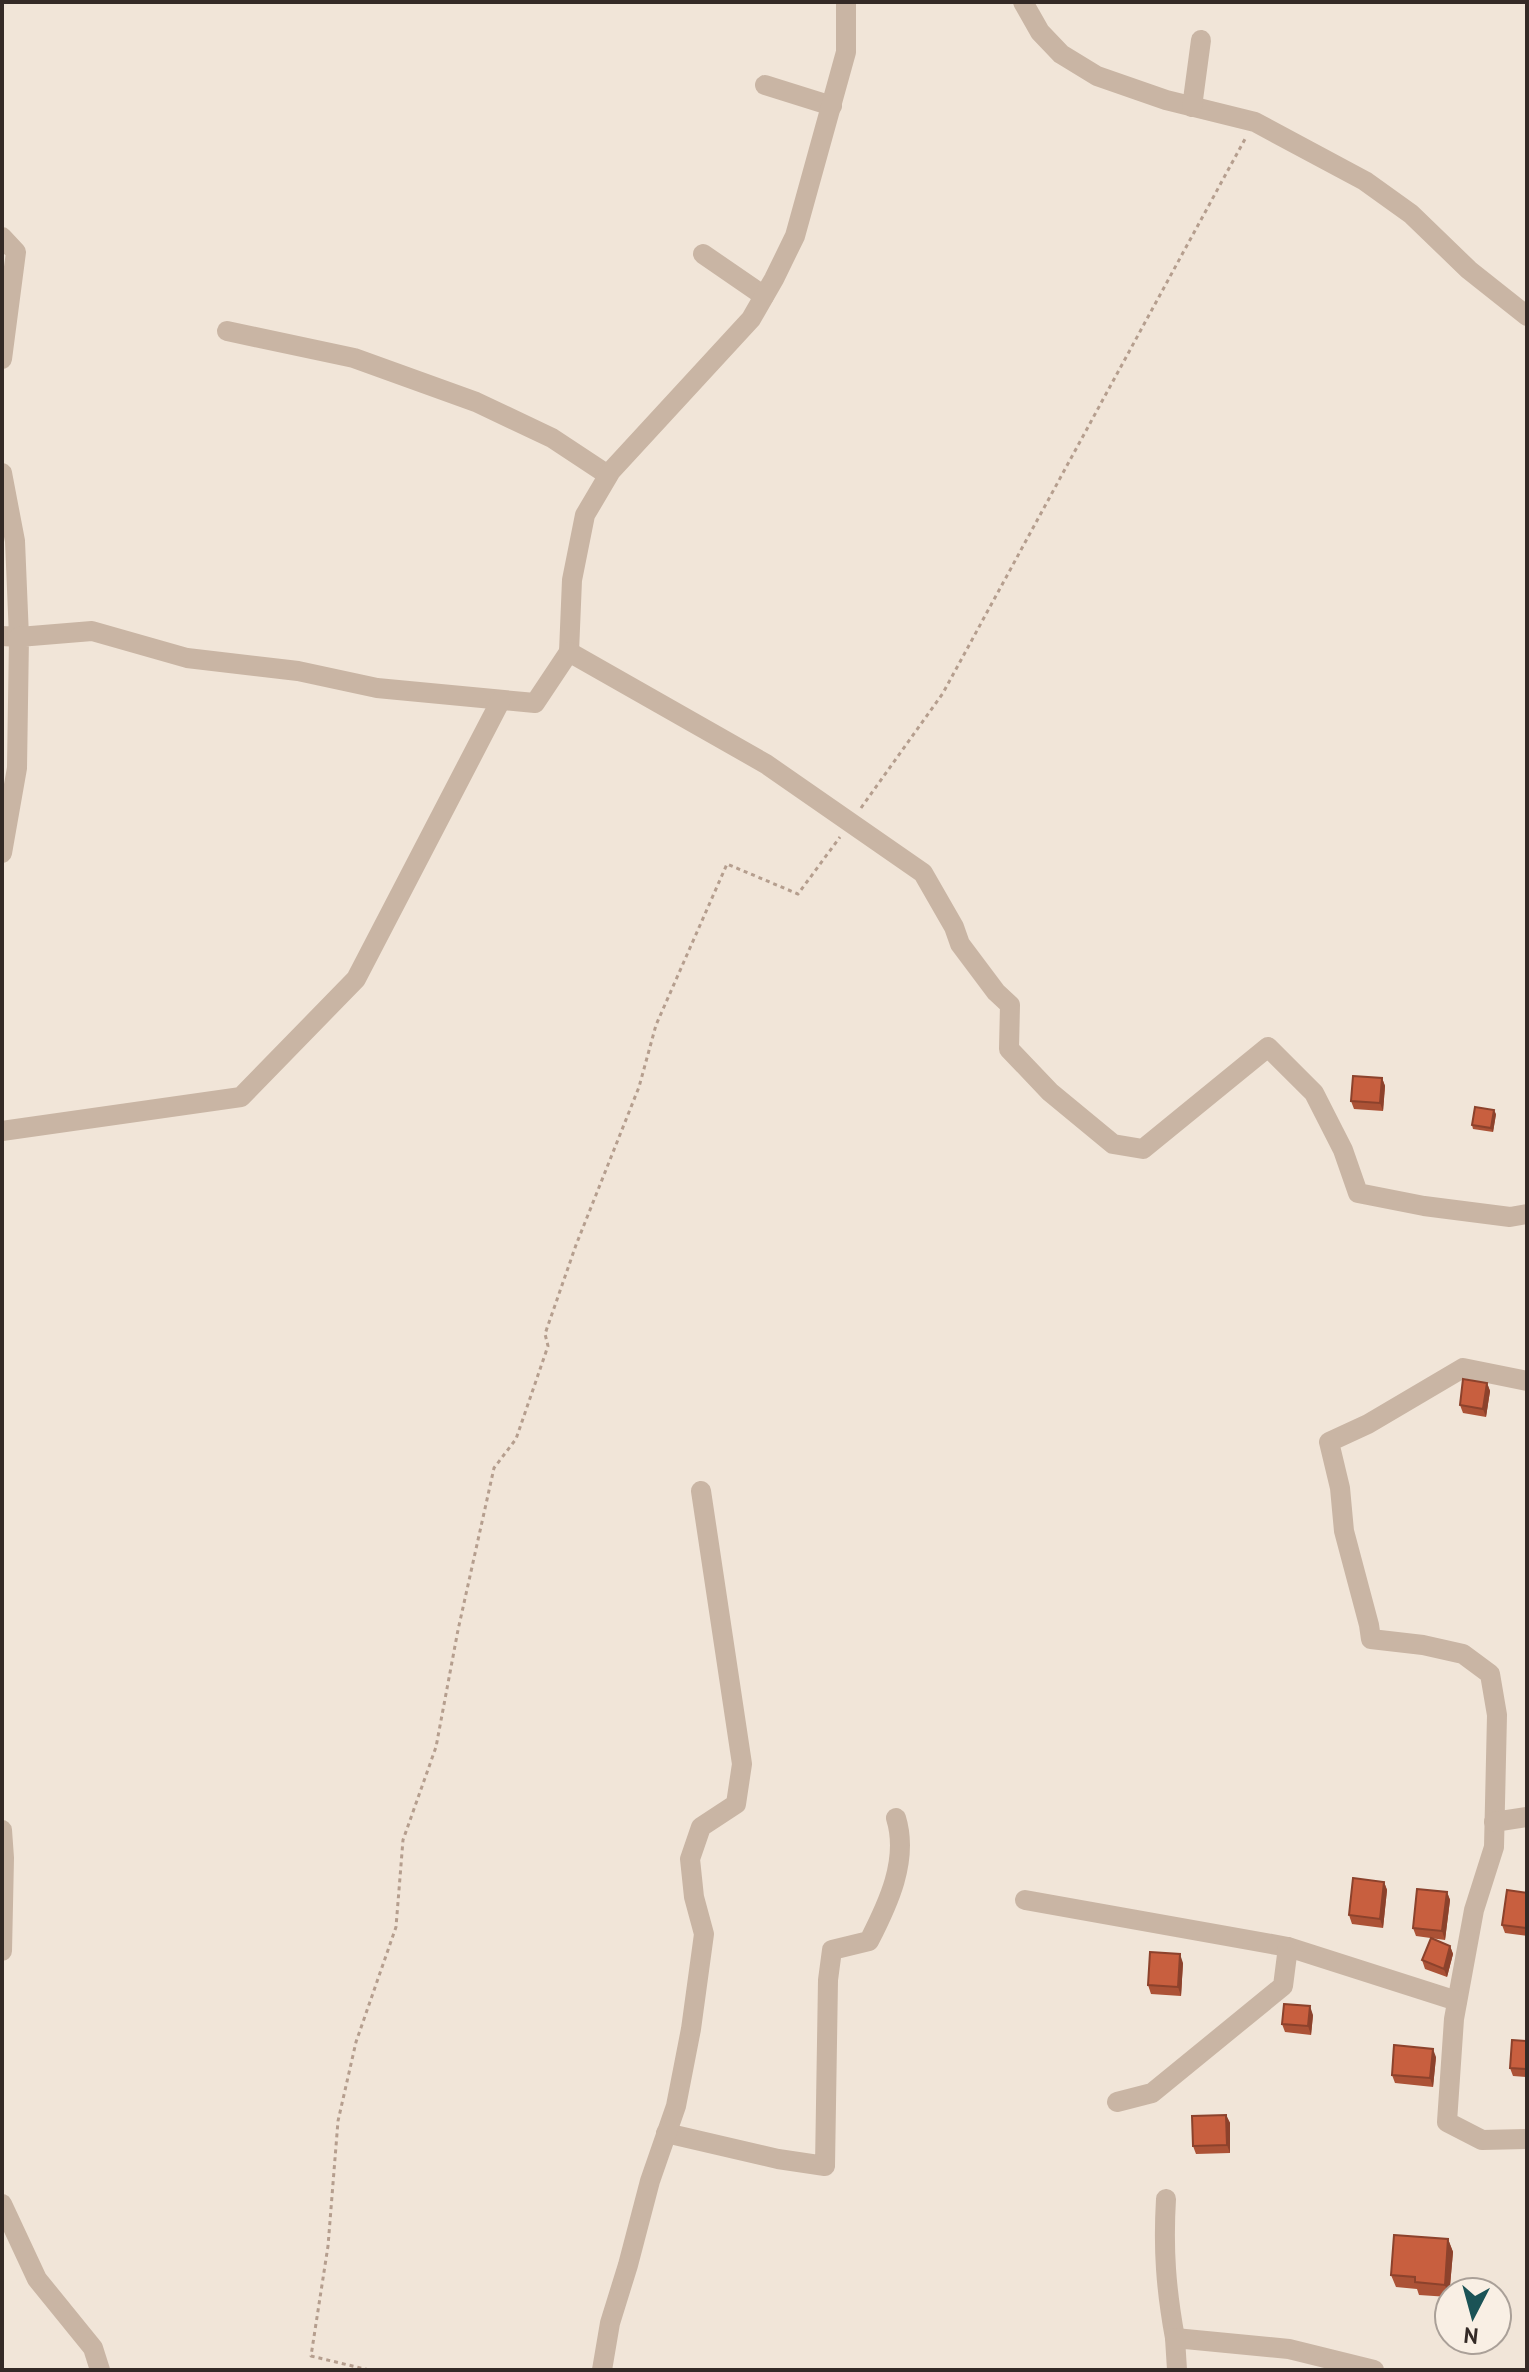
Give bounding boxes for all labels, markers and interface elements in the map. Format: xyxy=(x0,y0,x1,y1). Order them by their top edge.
north arrow xyxy=(1433,2276,1513,2356)
text: N xyxy=(1462,2321,1480,2351)

